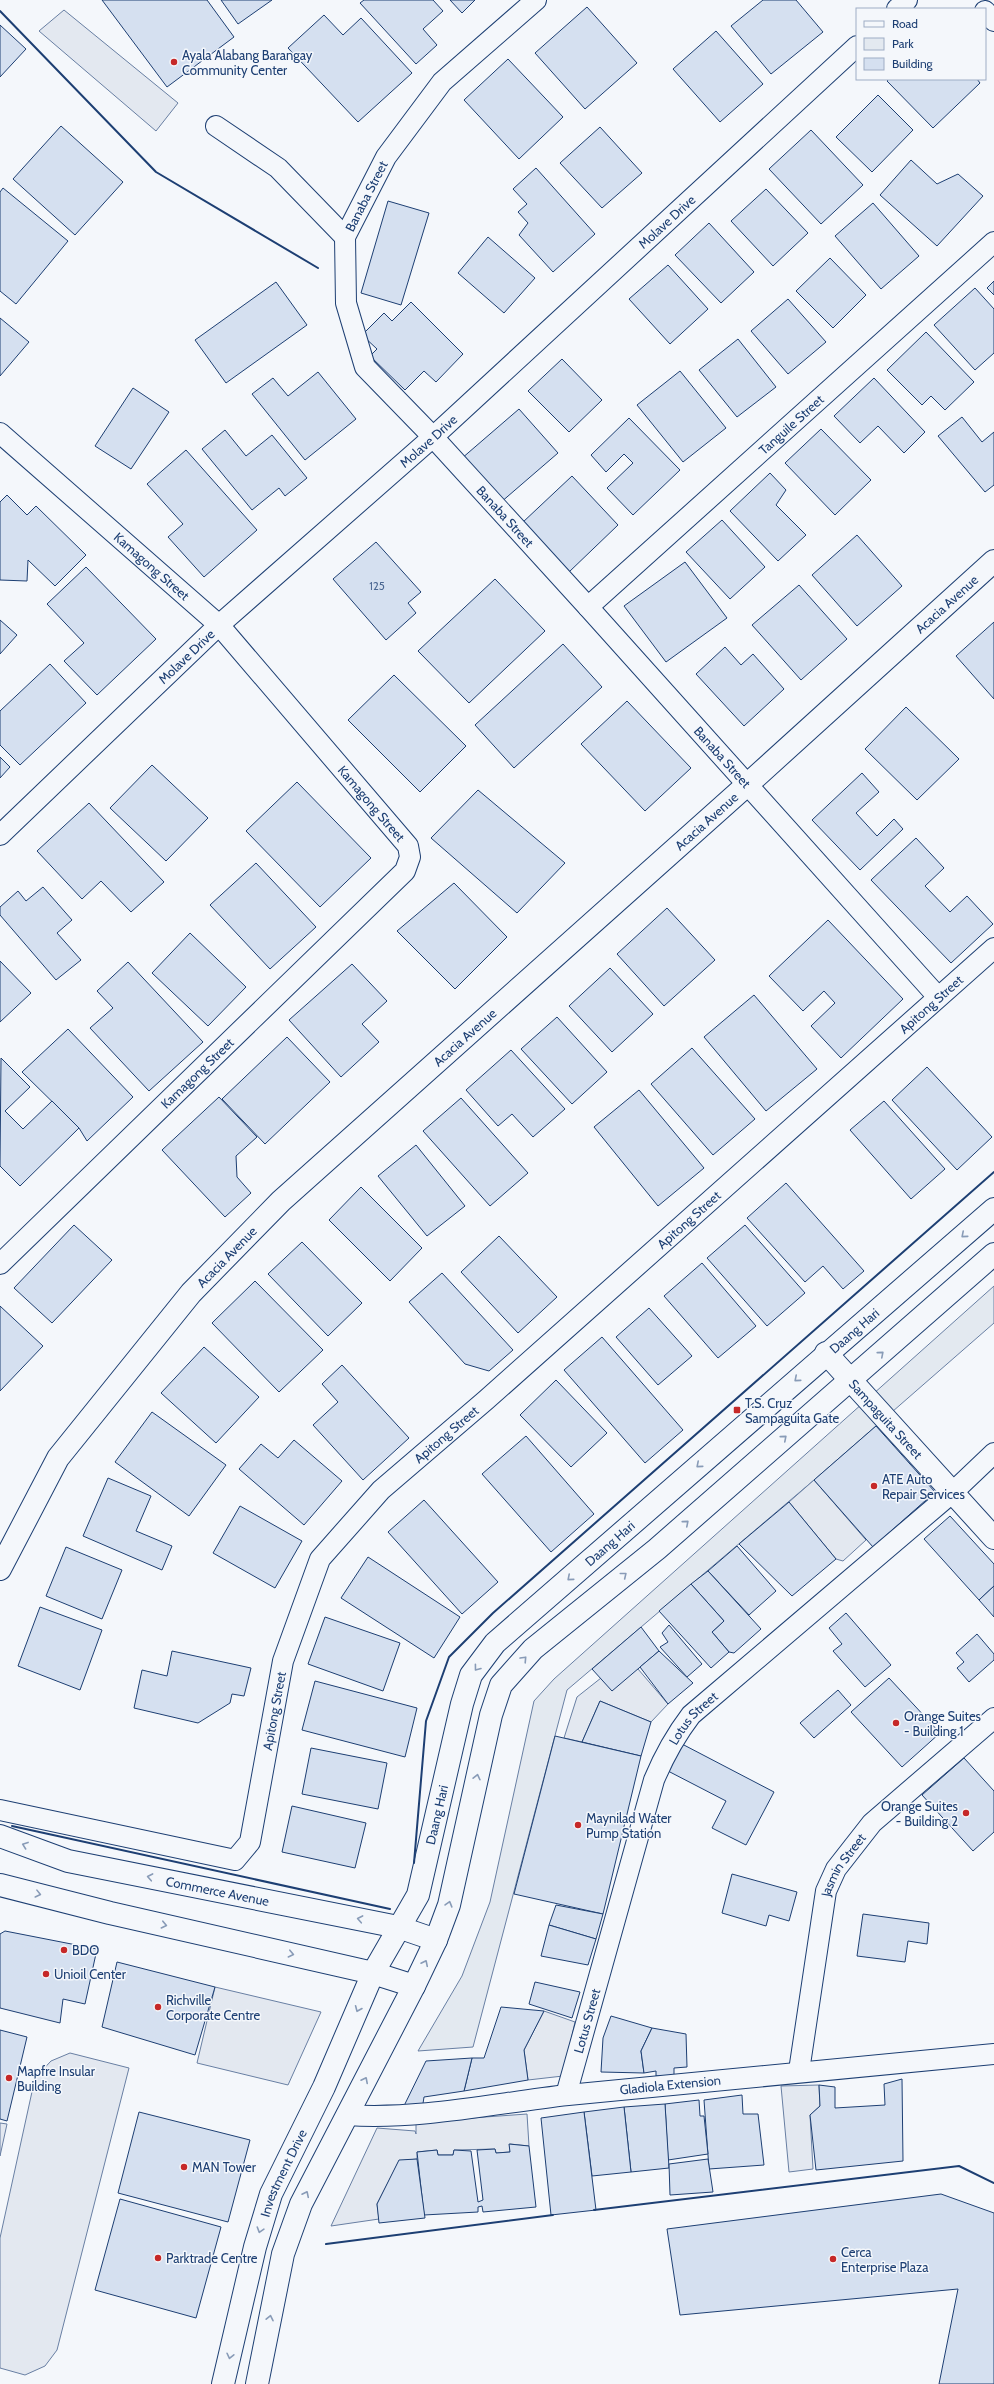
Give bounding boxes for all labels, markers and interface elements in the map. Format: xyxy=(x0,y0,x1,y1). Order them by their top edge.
legend xyxy=(856,8,986,80)
text: Road xyxy=(892,16,918,31)
text: Park xyxy=(892,36,914,51)
place label: Ayala Alabang Barangay Community Center xyxy=(182,47,313,78)
text: Building xyxy=(892,56,934,71)
marker: Ayala Alabang Barangay Community Center xyxy=(169,57,179,67)
street label: Banaba Street xyxy=(341,157,391,234)
street label: Molave Drive xyxy=(635,191,699,252)
street label: Tanguile Street xyxy=(755,391,827,458)
street label: Molave Drive xyxy=(396,411,460,471)
street label: Banaba Street xyxy=(473,482,538,551)
street label: Kamagong Street xyxy=(111,529,193,604)
street label: Acacia Avenue xyxy=(912,571,982,636)
house number: 125 xyxy=(369,579,385,593)
street label: Molave Drive xyxy=(155,626,218,687)
street label: Banaba Street xyxy=(691,723,755,791)
street label: Kamagong Street xyxy=(335,762,409,845)
street label: Acacia Avenue xyxy=(671,789,741,854)
street label: Apitong Street xyxy=(896,971,966,1037)
street label: Acacia Avenue xyxy=(430,1005,500,1069)
street label: Kamagong Street xyxy=(157,1034,237,1112)
street label: Apitong Street xyxy=(654,1187,724,1252)
street label: Acacia Avenue xyxy=(193,1223,260,1291)
one-way arrow xyxy=(962,1230,969,1237)
street label: Daang Hari xyxy=(826,1305,882,1357)
one-way arrow xyxy=(876,1352,883,1359)
one-way arrow xyxy=(794,1375,802,1382)
street label: Sampaguita Street xyxy=(846,1376,926,1462)
place label: T.S. Cruz Sampaguita Gate xyxy=(745,1395,839,1426)
street label: Apitong Street xyxy=(411,1402,482,1466)
marker: T.S. Cruz Sampaguita Gate xyxy=(732,1405,742,1415)
one-way arrow xyxy=(779,1435,787,1443)
one-way arrow xyxy=(697,1460,704,1467)
place label: ATE Auto Repair Services xyxy=(882,1471,965,1502)
marker: ATE Auto Repair Services xyxy=(869,1481,879,1491)
street label: Daang Hari xyxy=(582,1517,638,1569)
one-way arrow xyxy=(681,1521,689,1528)
one-way arrow xyxy=(619,1573,626,1580)
one-way arrow xyxy=(568,1574,575,1581)
one-way arrow xyxy=(519,1656,526,1663)
one-way arrow xyxy=(474,1663,481,1670)
street label: Apitong Street xyxy=(259,1670,289,1751)
street label: Lotus Street xyxy=(665,1688,721,1748)
place label: Orange Suites - Building 1 xyxy=(904,1708,982,1739)
marker: Orange Suites - Building 1 xyxy=(891,1718,901,1728)
one-way arrow xyxy=(473,1774,481,1780)
street label: Daang Hari xyxy=(422,1783,451,1846)
place label: Orange Suites - Building 2 xyxy=(881,1798,959,1829)
marker: Orange Suites - Building 2 xyxy=(961,1808,971,1818)
place label: Maynilad Water Pump Station xyxy=(586,1810,672,1841)
marker: Maynilad Water Pump Station xyxy=(573,1820,583,1830)
street label: Jasmin Street xyxy=(817,1830,869,1898)
one-way arrow xyxy=(21,1841,28,1849)
one-way arrow xyxy=(147,1873,154,1881)
street label: Commerce Avenue xyxy=(165,1873,271,1909)
one-way arrow xyxy=(35,1890,41,1898)
one-way arrow xyxy=(444,1900,453,1907)
one-way arrow xyxy=(357,1915,363,1923)
one-way arrow xyxy=(161,1921,167,1929)
place label: BDO xyxy=(72,1942,99,1958)
marker: BDO xyxy=(59,1945,69,1955)
one-way arrow xyxy=(288,1950,294,1958)
one-way arrow xyxy=(420,1960,428,1967)
place label: Unioil Center xyxy=(54,1966,127,1982)
marker: Unioil Center xyxy=(41,1969,51,1979)
street label: Lotus Street xyxy=(570,1986,604,2055)
place label: Richville Corporate Centre xyxy=(166,1992,260,2023)
marker: Richville Corporate Centre xyxy=(153,2002,163,2012)
one-way arrow xyxy=(355,2005,363,2013)
place label: Mapfre Insular Building xyxy=(17,2063,96,2094)
street label: Gladiola Extension xyxy=(619,2072,722,2098)
marker: Mapfre Insular Building xyxy=(4,2073,14,2083)
one-way arrow xyxy=(361,2077,368,2084)
street label: Investment Drive xyxy=(257,2126,310,2219)
place label: MAN Tower xyxy=(192,2159,257,2175)
marker: MAN Tower xyxy=(179,2162,189,2172)
one-way arrow xyxy=(301,2191,309,2198)
one-way arrow xyxy=(256,2226,265,2233)
place label: Cerca Enterprise Plaza xyxy=(841,2244,929,2275)
place label: Parktrade Centre xyxy=(166,2250,258,2266)
marker: Parktrade Centre xyxy=(153,2253,163,2263)
marker: Cerca Enterprise Plaza xyxy=(828,2254,838,2264)
one-way arrow xyxy=(265,2315,274,2321)
one-way arrow xyxy=(226,2353,234,2359)

